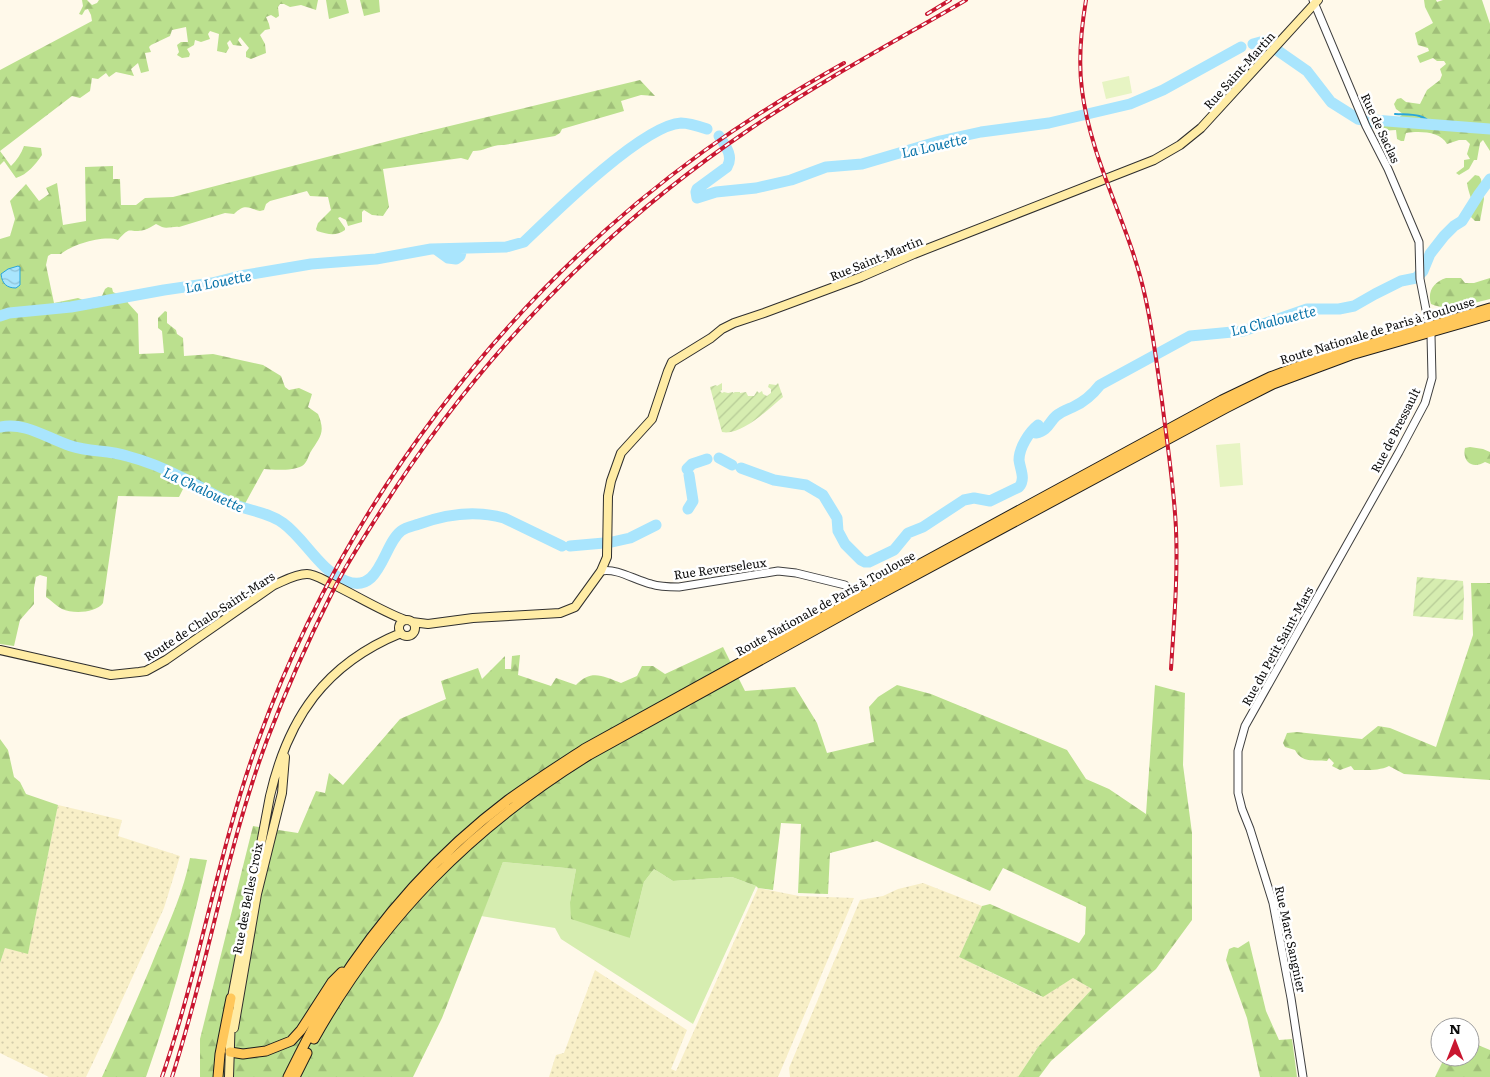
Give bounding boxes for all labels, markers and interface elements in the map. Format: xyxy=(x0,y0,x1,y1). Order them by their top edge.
street label: Rue Saint-Martin xyxy=(1199,27,1279,113)
street label: Rue de Saclas xyxy=(1357,90,1405,166)
water label: La Louette xyxy=(899,128,969,162)
street label: Rue Saint-Martin xyxy=(827,231,925,285)
water label: La Louette xyxy=(183,265,253,297)
street label: Route Nationale de Paris à Toulouse xyxy=(1277,292,1477,368)
water label: La Chalouette xyxy=(1228,300,1318,340)
street label: Rue de Bressault xyxy=(1366,384,1424,476)
water label: La Chalouette xyxy=(160,462,248,517)
street label: Route Nationale de Paris à Toulouse xyxy=(732,546,918,660)
street label: Rue Reverseleux xyxy=(673,553,768,583)
street label: Route de Chalo-Saint-Mars xyxy=(140,567,278,665)
street label: Rue du Petit Saint-Mars xyxy=(1237,583,1318,709)
street label: Rue des Belles Croix xyxy=(227,841,267,955)
street label: Rue Marc Sangnier xyxy=(1271,884,1311,994)
north arrow xyxy=(1430,1017,1480,1067)
text: N xyxy=(1449,1018,1461,1038)

